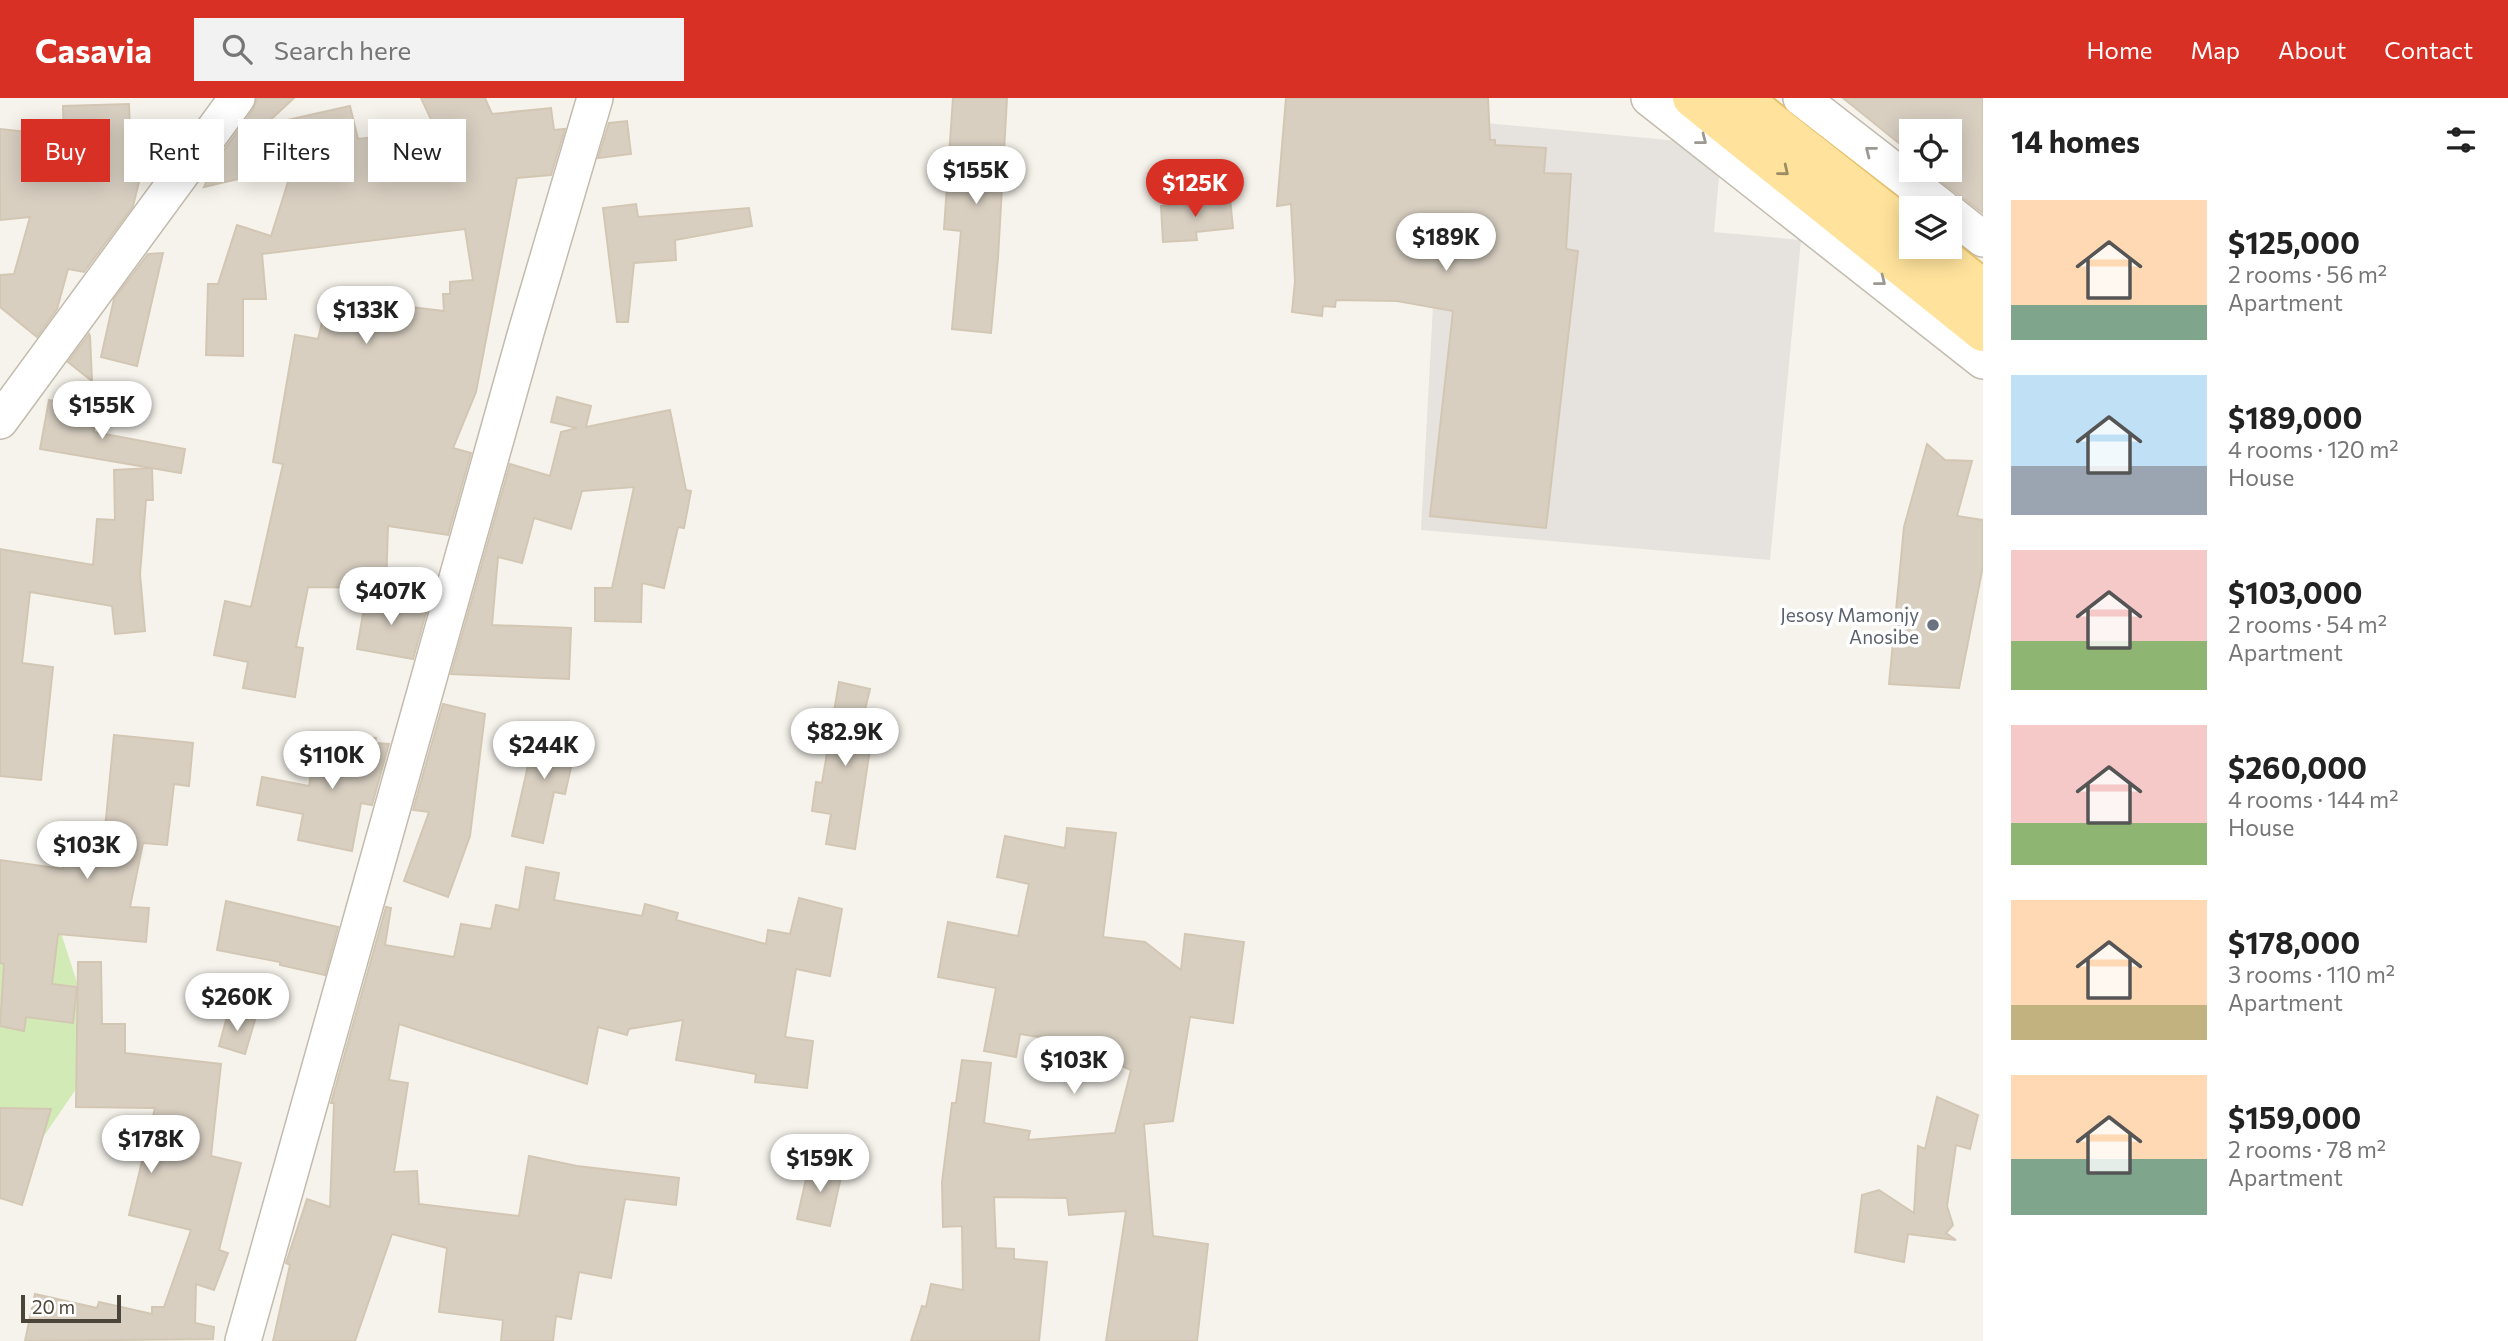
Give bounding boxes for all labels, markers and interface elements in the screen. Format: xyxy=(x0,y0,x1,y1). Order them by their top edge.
search box xyxy=(194,18,684,81)
text: Casavia xyxy=(35,29,152,70)
icon: search xyxy=(218,30,256,68)
text: Search here xyxy=(274,34,411,65)
text: Home xyxy=(2087,35,2153,64)
text: Map xyxy=(2191,35,2240,64)
text: About xyxy=(2278,35,2346,64)
text: Contact xyxy=(2384,35,2473,64)
chip: Buy xyxy=(21,119,110,182)
chip: Rent xyxy=(124,119,224,182)
chip: Filters xyxy=(238,119,354,182)
chip: New xyxy=(368,119,466,182)
map controls xyxy=(1899,119,1962,259)
button: locate xyxy=(1899,119,1962,182)
icon: filters xyxy=(2442,121,2480,159)
text: 14 homes xyxy=(2011,122,2140,159)
one-way arrow xyxy=(1695,132,1707,145)
pin: $155K xyxy=(927,146,1025,206)
one-way arrow xyxy=(1865,147,1878,160)
text: $155K xyxy=(943,155,1009,183)
pin: $125K xyxy=(1146,159,1244,219)
one-way arrow xyxy=(1776,163,1788,176)
text: $125K xyxy=(1162,168,1228,196)
button: layers xyxy=(1899,196,1962,259)
pin: $189K xyxy=(1397,214,1495,273)
text: $189K xyxy=(1412,222,1480,250)
text: $125,000 xyxy=(2228,223,2360,260)
icon: home xyxy=(2067,228,2151,312)
text: 2 rooms · 56 m² xyxy=(2228,260,2387,288)
one-way arrow xyxy=(1873,272,1886,285)
pin: $133K xyxy=(317,286,415,346)
text: Apartment xyxy=(2228,288,2343,316)
text: $133K xyxy=(333,295,399,323)
pin: $155K xyxy=(53,382,151,441)
text: $155K xyxy=(69,390,135,418)
text: $189,000 xyxy=(2228,398,2362,435)
icon: home xyxy=(2067,403,2151,487)
text: 4 rooms · 120 m² xyxy=(2228,435,2399,463)
text: House xyxy=(2228,463,2294,491)
pin: $407K xyxy=(342,568,440,627)
text: $103,000 xyxy=(2228,573,2363,610)
text: $407K xyxy=(355,576,427,604)
icon: home xyxy=(2067,578,2151,662)
place label: Jesosy Mamonjy Anosibe xyxy=(1780,603,1919,648)
text: 2 rooms · 54 m² xyxy=(2228,610,2387,638)
marker: Jesosy Mamonjy Anosibe xyxy=(1925,617,1941,633)
text: Apartment xyxy=(2228,638,2343,666)
pin: $82.9K xyxy=(788,708,902,768)
text: $82.9K xyxy=(807,717,883,745)
pin: $244K xyxy=(495,722,593,781)
text: $244K xyxy=(509,730,579,758)
pin: $110K xyxy=(283,732,381,791)
text: $110K xyxy=(299,740,365,768)
text: $260,000 xyxy=(2228,748,2367,785)
icon: home xyxy=(2067,753,2151,837)
text: 4 rooms · 144 m² xyxy=(2228,785,2398,813)
text: House xyxy=(2228,813,2294,841)
pin: $103K xyxy=(38,822,136,881)
text: $103K xyxy=(53,830,121,858)
text: $178,000 xyxy=(2228,923,2360,960)
icon: home xyxy=(2067,928,2151,1012)
text: 3 rooms · 110 m² xyxy=(2228,960,2395,988)
pin: $260K xyxy=(188,974,286,1033)
text: $260K xyxy=(201,982,273,1010)
text: Apartment xyxy=(2228,988,2343,1016)
pin: $103K xyxy=(1025,1037,1123,1096)
text: $103K xyxy=(1040,1045,1108,1073)
text: $159,000 xyxy=(2228,1098,2361,1135)
icon: home xyxy=(2067,1103,2151,1187)
pin: $178K xyxy=(102,1116,200,1175)
text: $178K xyxy=(118,1124,184,1152)
pin: $159K xyxy=(771,1134,869,1194)
text: 2 rooms · 78 m² xyxy=(2228,1135,2386,1163)
text: $159K xyxy=(786,1143,854,1171)
text: Apartment xyxy=(2228,1163,2343,1191)
scale bar xyxy=(21,1292,121,1324)
text: 20 m xyxy=(32,1295,75,1318)

